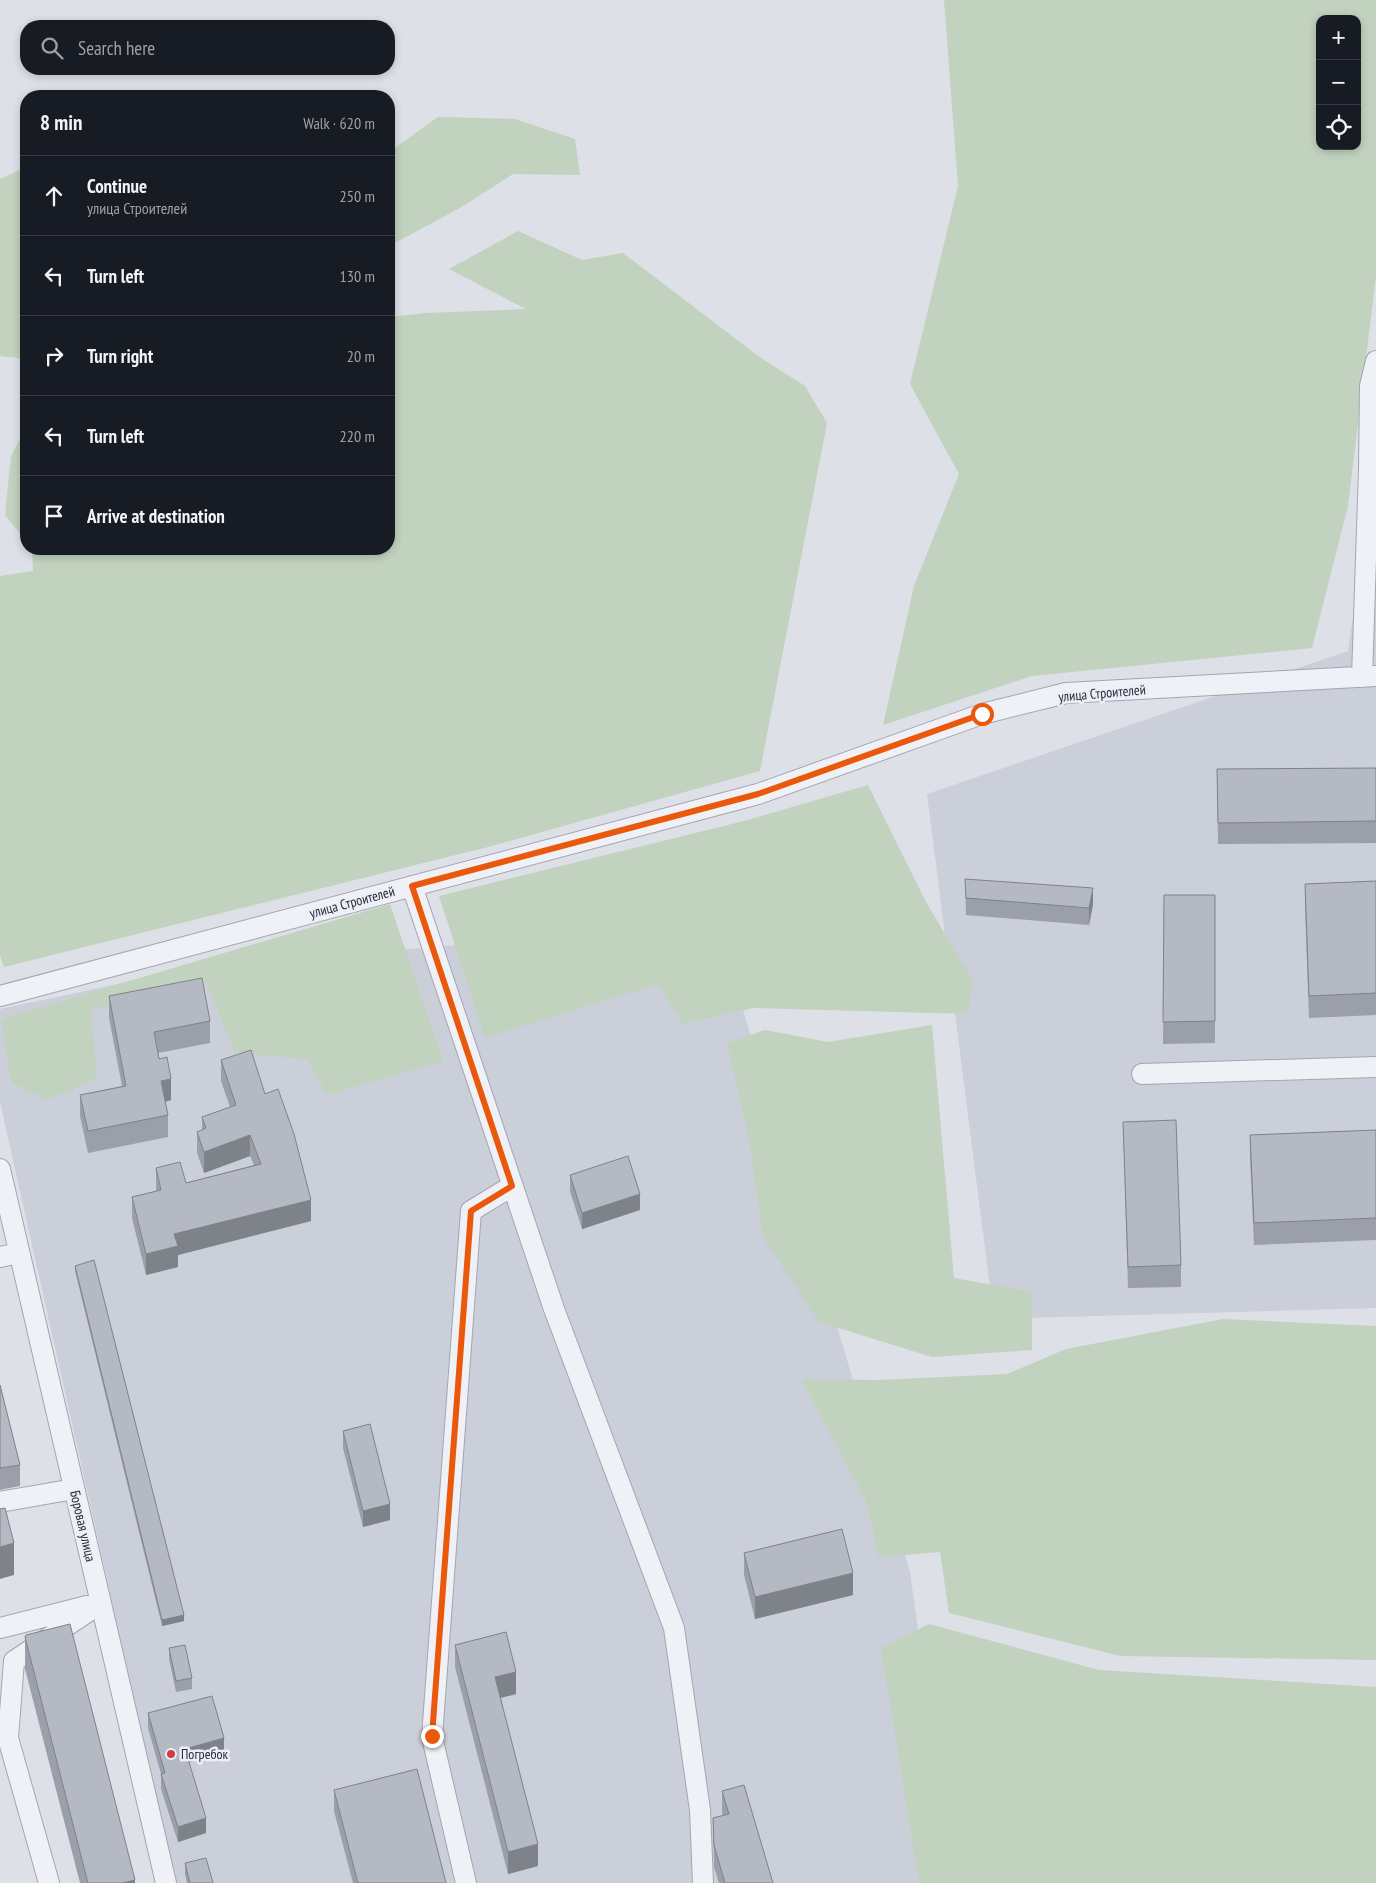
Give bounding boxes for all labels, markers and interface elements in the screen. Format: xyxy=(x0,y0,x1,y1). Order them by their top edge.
map controls xyxy=(1316,15,1361,150)
button: + xyxy=(1316,15,1361,60)
search box xyxy=(20,20,395,75)
icon: search xyxy=(38,34,66,62)
text: Search here xyxy=(78,36,155,60)
button: − xyxy=(1316,60,1361,105)
button: locate xyxy=(1316,105,1361,150)
text: 8 min xyxy=(40,109,82,136)
text: Walk · 620 m xyxy=(303,113,375,133)
text: Continue xyxy=(87,174,147,198)
icon: ahead xyxy=(40,182,68,210)
text: 250 m xyxy=(340,186,375,206)
text: улица Строителей xyxy=(87,198,187,218)
icon: left xyxy=(40,262,68,290)
text: Turn left xyxy=(87,264,144,288)
text: 130 m xyxy=(340,266,375,286)
icon: right xyxy=(40,342,68,370)
text: Turn right xyxy=(87,344,153,368)
text: 20 m xyxy=(347,346,375,366)
icon: left xyxy=(40,422,68,450)
text: Turn left xyxy=(87,424,144,448)
text: 220 m xyxy=(340,426,375,446)
icon: arrive xyxy=(40,502,68,530)
text: Arrive at destination xyxy=(87,504,225,528)
street label: улица Строителей xyxy=(1058,680,1146,706)
route start xyxy=(971,703,994,726)
street label: улица Строителей xyxy=(307,882,397,922)
street label: Боровая улица xyxy=(66,1489,100,1563)
route end xyxy=(421,1725,444,1748)
place label: Погребок xyxy=(181,1745,229,1763)
marker: Погребок xyxy=(165,1748,177,1760)

